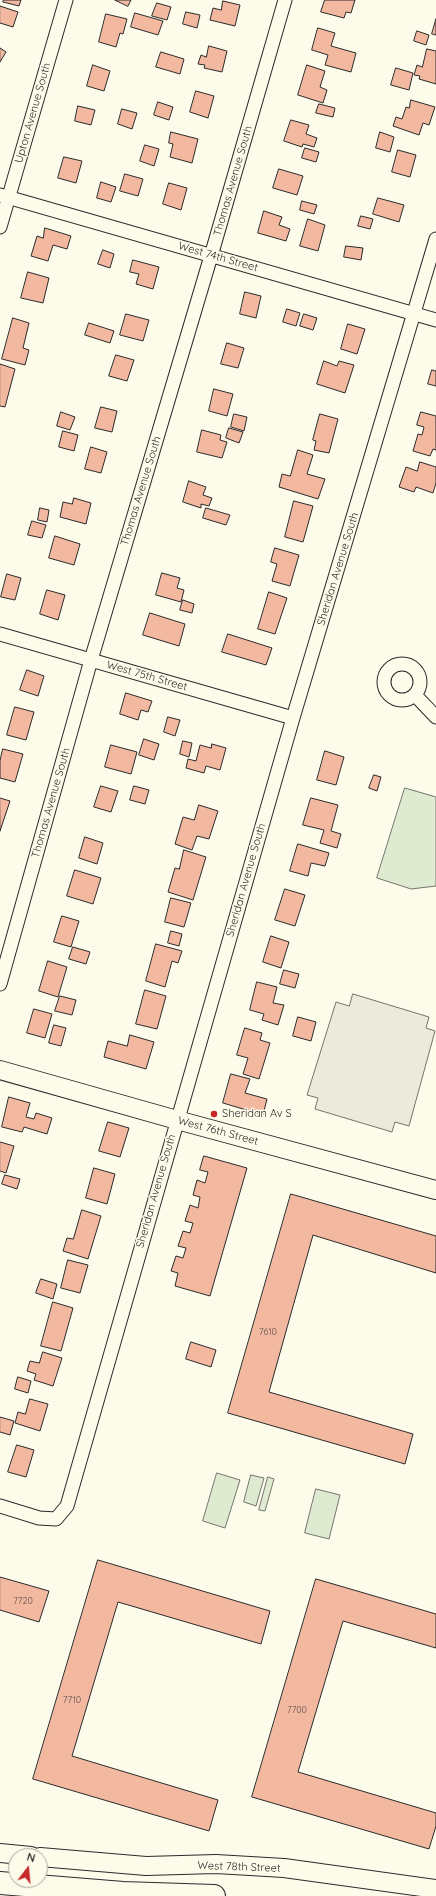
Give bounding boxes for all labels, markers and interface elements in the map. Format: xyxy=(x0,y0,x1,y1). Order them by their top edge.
street label: Upton Avenue South xyxy=(12,61,54,165)
street label: Thomas Avenue South xyxy=(211,124,255,238)
street label: West 74th Street xyxy=(176,239,260,275)
street label: Thomas Avenue South xyxy=(118,435,164,547)
street label: Sheridan Avenue South xyxy=(314,511,362,627)
street label: West 75th Street xyxy=(105,658,189,694)
street label: Thomas Avenue South xyxy=(29,746,73,860)
street label: Sheridan Avenue South xyxy=(223,822,269,938)
place label: Sheridan Av S xyxy=(222,1107,292,1121)
marker: Sheridan Av S xyxy=(209,1109,219,1119)
street label: West 76th Street xyxy=(176,1114,260,1148)
street label: Sheridan Avenue South xyxy=(133,1133,179,1249)
house number: 7610 xyxy=(259,1327,277,1337)
house number: 7720 xyxy=(13,1596,33,1606)
house number: 7710 xyxy=(63,1695,81,1705)
house number: 7700 xyxy=(287,1705,307,1715)
north arrow xyxy=(8,1848,48,1888)
text: N xyxy=(25,1850,37,1865)
street label: West 78th Street xyxy=(197,1859,281,1875)

